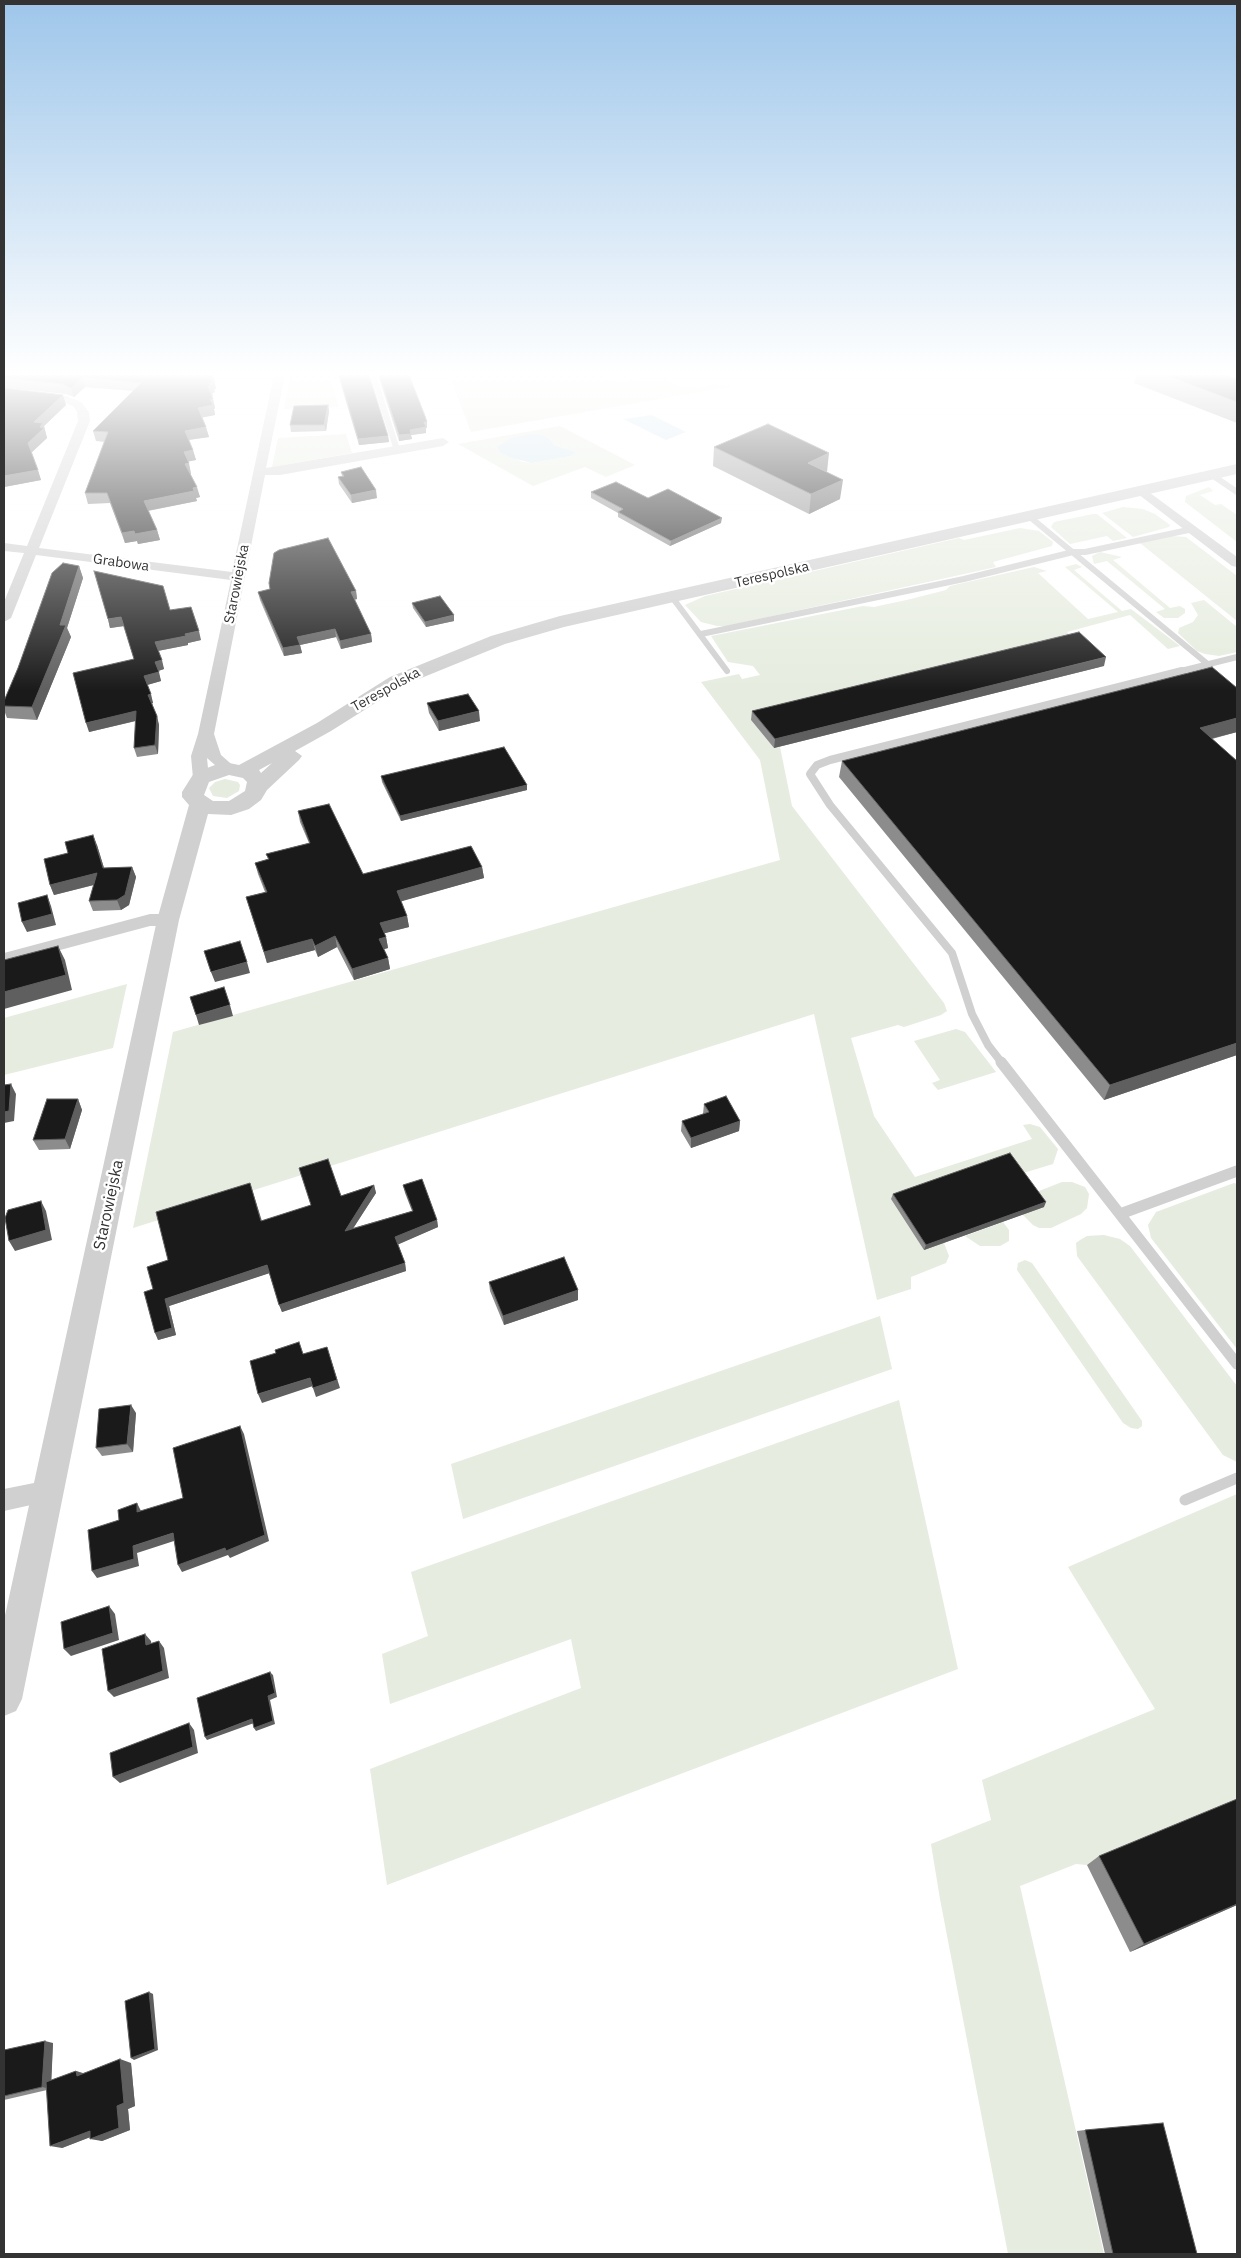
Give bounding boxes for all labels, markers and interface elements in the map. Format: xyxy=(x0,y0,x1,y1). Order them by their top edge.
street label: Starowiejska xyxy=(221,543,253,625)
street label: Grabowa xyxy=(92,551,150,575)
street label: Terespolska xyxy=(733,558,811,592)
street label: Terespolska xyxy=(349,664,423,716)
street label: Starowiejska xyxy=(90,1158,128,1252)

